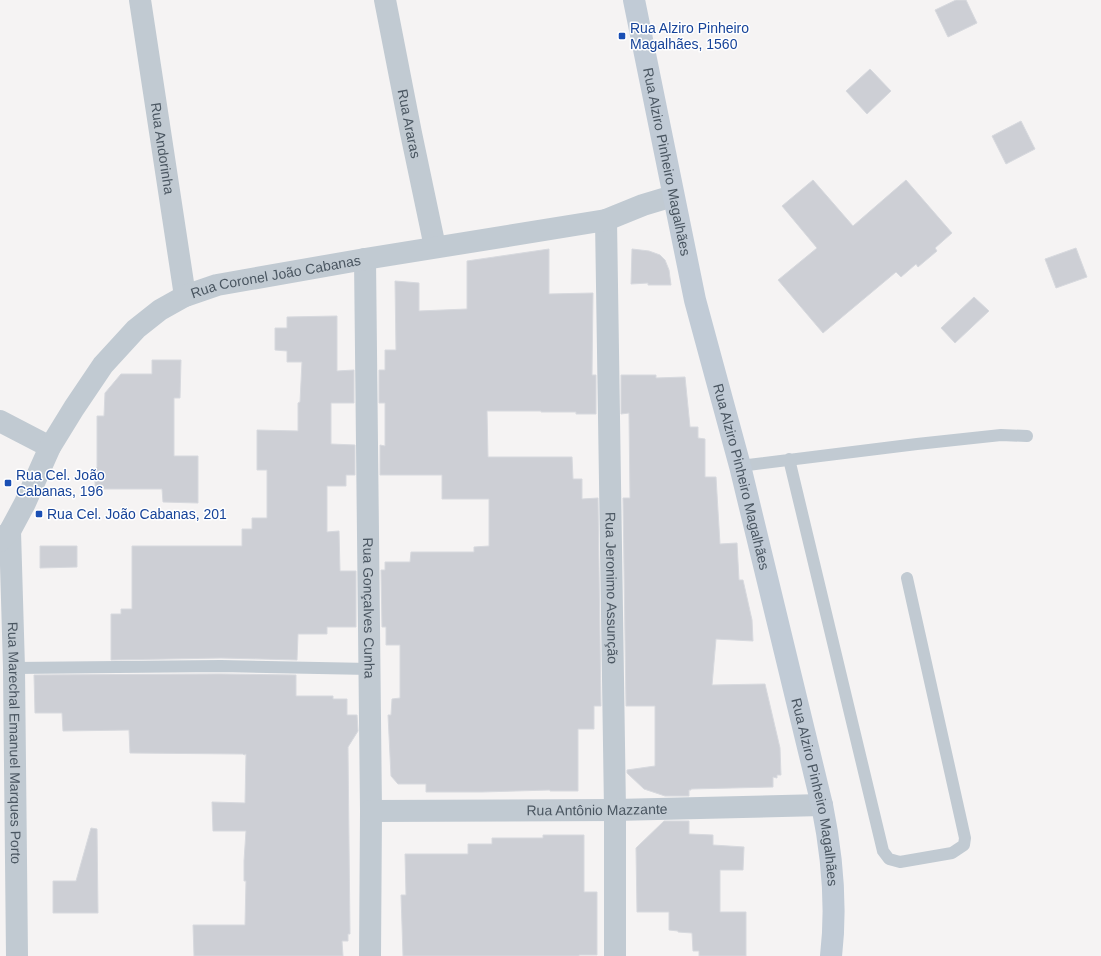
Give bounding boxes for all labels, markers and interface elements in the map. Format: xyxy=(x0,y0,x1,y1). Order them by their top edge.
place label: Rua Alziro Pinheiro Magalhães, 1560 xyxy=(630,20,749,52)
marker: Rua Alziro Pinheiro Magalhães, 1560 xyxy=(617,31,627,41)
street label: Rua Alziro Pinheiro Magalhães xyxy=(640,66,694,257)
street label: Rua Araras xyxy=(395,88,424,160)
street label: Rua Andorinha xyxy=(148,101,177,196)
street label: Rua Coronel João Cabanas xyxy=(189,252,362,301)
street label: Rua Alziro Pinheiro Magalhães xyxy=(710,382,773,572)
place label: Rua Cel. João Cabanas, 196 xyxy=(16,467,105,499)
marker: Rua Cel. João Cabanas, 196 xyxy=(3,478,13,488)
place label: Rua Cel. João Cabanas, 201 xyxy=(47,506,227,522)
marker: Rua Cel. João Cabanas, 201 xyxy=(34,509,44,519)
street label: Rua Jeronimo Assunção xyxy=(602,512,621,664)
street label: Rua Gonçalves Cunha xyxy=(360,537,378,679)
street label: Rua Marechal Emanuel Marques Porto xyxy=(5,622,24,864)
street label: Rua Alziro Pinheiro Magalhães xyxy=(788,696,841,887)
street label: Rua Antônio Mazzante xyxy=(526,801,668,818)

